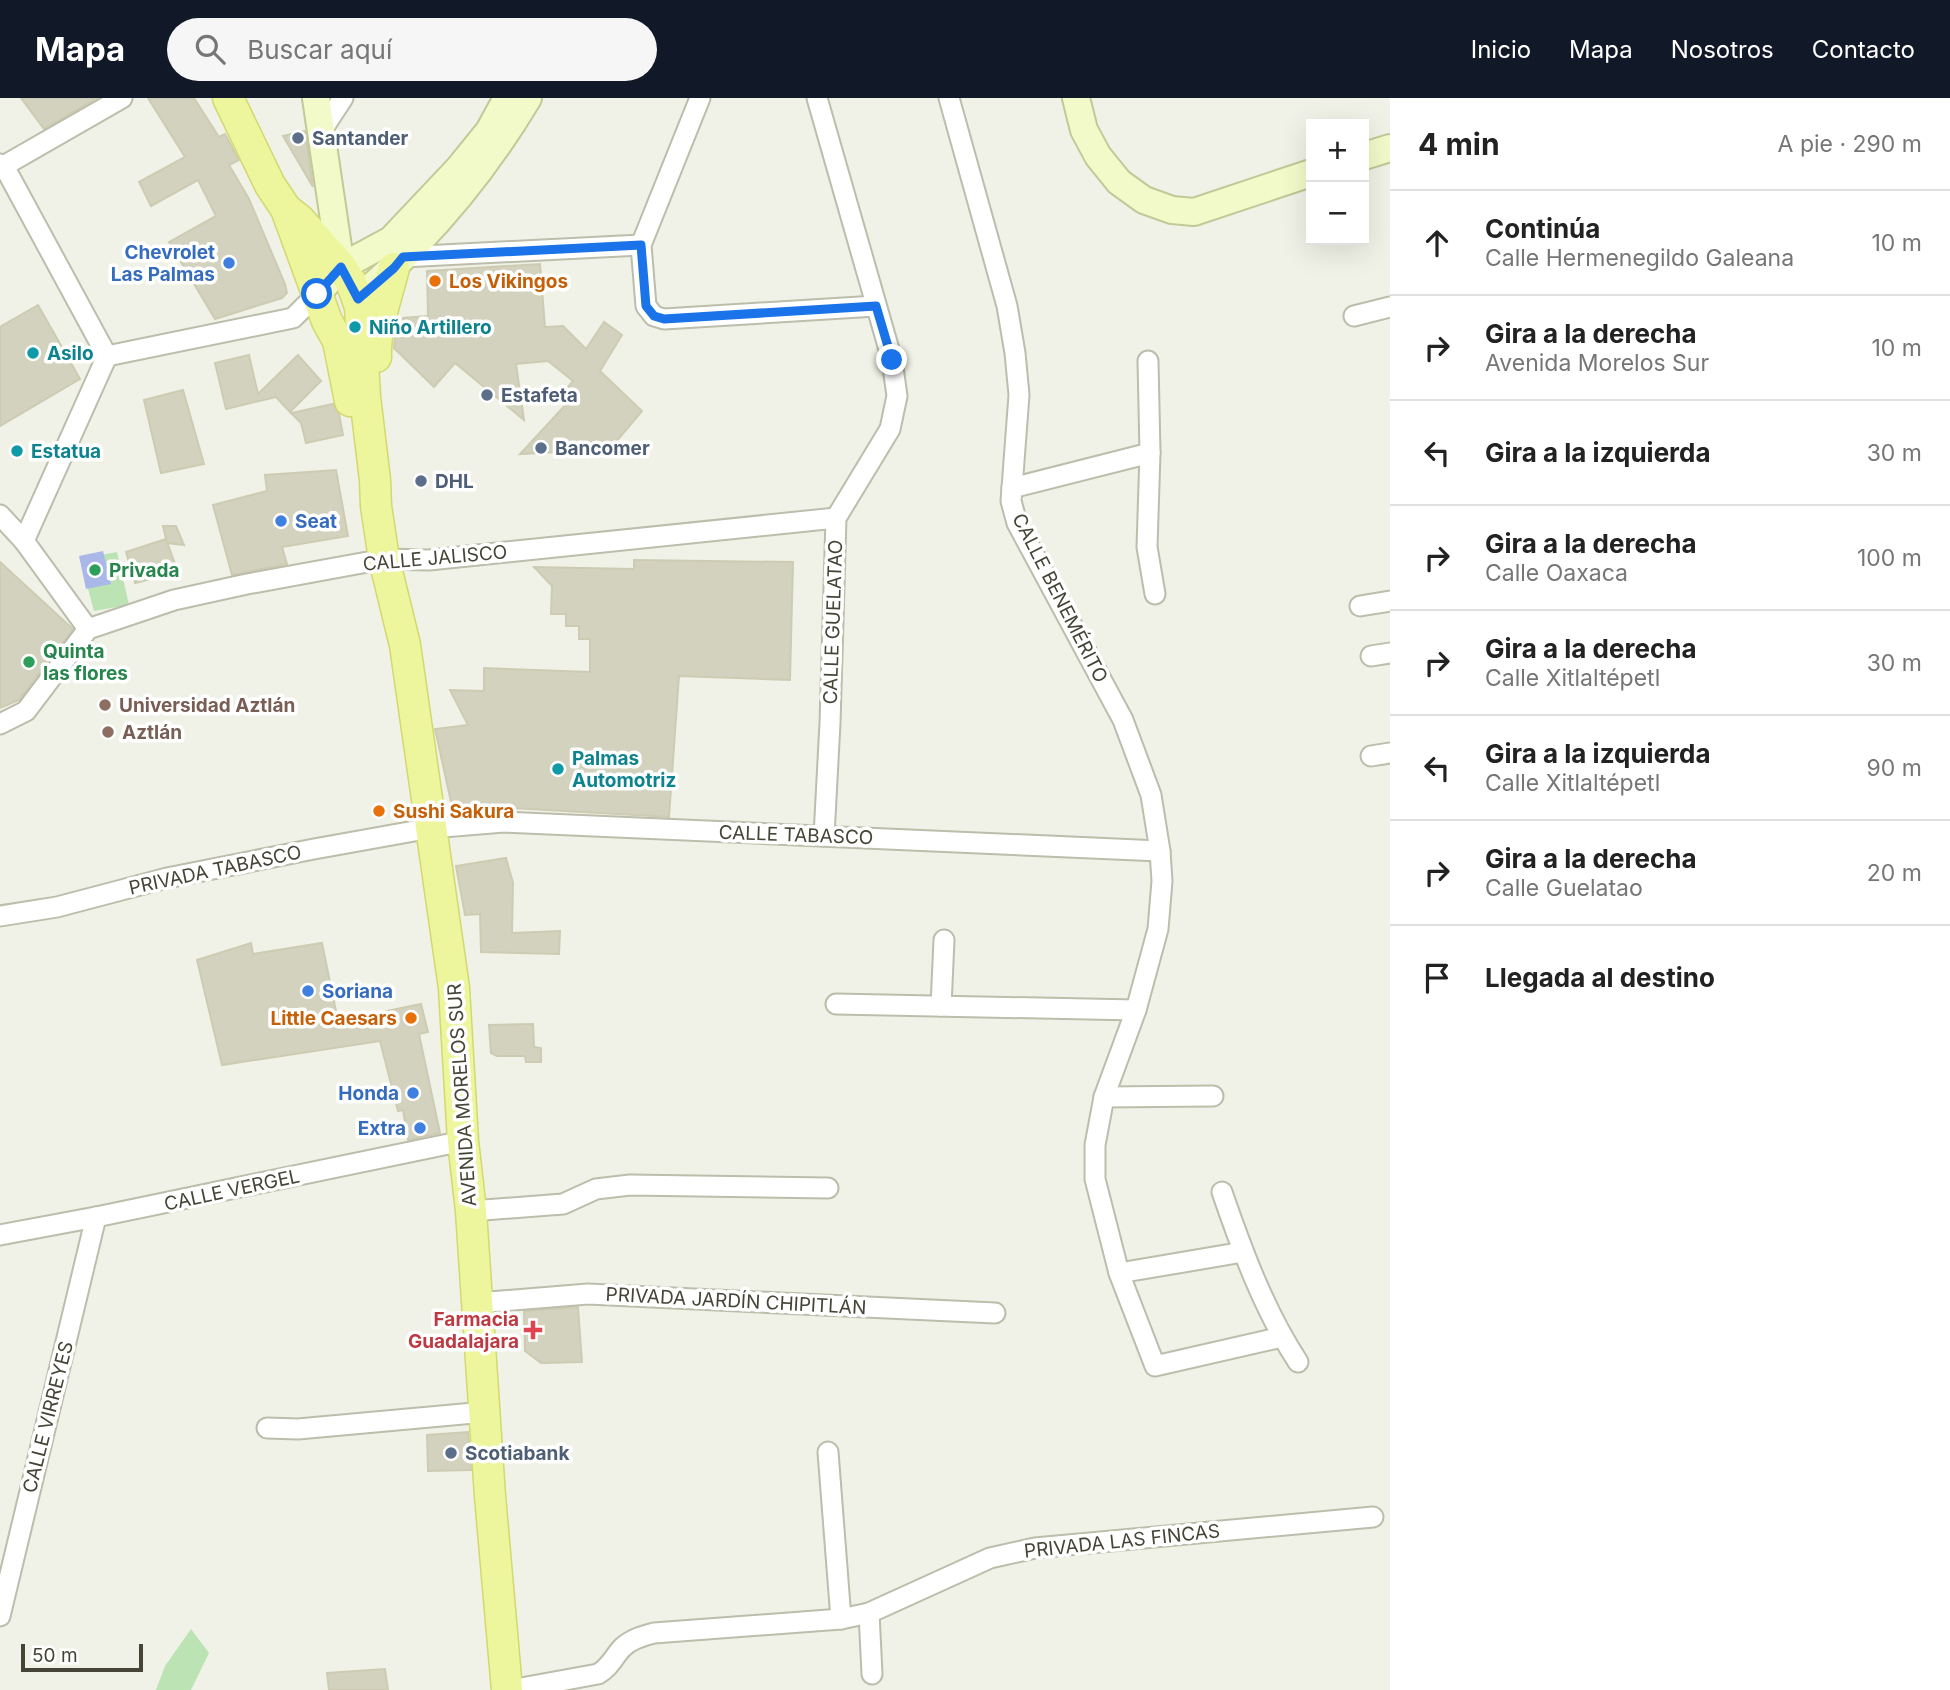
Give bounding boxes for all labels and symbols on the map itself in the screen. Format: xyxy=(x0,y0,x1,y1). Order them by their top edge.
place label: Santander xyxy=(312,127,409,150)
marker: Santander xyxy=(290,130,306,146)
place label: Chevrolet Las Palmas xyxy=(111,241,215,286)
marker: Chevrolet Las Palmas xyxy=(221,255,237,271)
place label: Los Vikingos xyxy=(449,270,568,293)
marker: Los Vikingos xyxy=(427,273,443,289)
route start xyxy=(301,278,332,309)
place label: Niño Artillero xyxy=(369,316,492,339)
marker: Niño Artillero xyxy=(347,319,363,335)
place label: Asilo xyxy=(47,342,94,365)
route end xyxy=(876,344,907,375)
marker: Asilo xyxy=(25,345,41,361)
place label: Estafeta xyxy=(501,384,578,407)
marker: Estafeta xyxy=(479,387,495,403)
place label: Bancomer xyxy=(555,437,650,460)
place label: Estatua xyxy=(31,440,101,463)
marker: Bancomer xyxy=(533,440,549,456)
marker: Estatua xyxy=(9,443,25,459)
place label: DHL xyxy=(435,470,474,493)
marker: DHL xyxy=(413,473,429,489)
street label: CALLE BENEMÉRITO xyxy=(1007,509,1113,686)
place label: Seat xyxy=(295,510,337,533)
marker: Seat xyxy=(273,513,289,529)
street label: CALLE GUELATAO xyxy=(819,539,847,705)
street label: CALLE JALISCO xyxy=(362,540,508,576)
place label: Privada xyxy=(109,559,180,582)
marker: Privada xyxy=(87,562,103,578)
place label: Quinta las flores xyxy=(43,640,128,685)
marker: Quinta las flores xyxy=(21,654,37,670)
place label: Universidad Aztlán xyxy=(119,694,295,717)
marker: Universidad Aztlán xyxy=(97,697,113,713)
place label: Aztlán xyxy=(122,721,182,744)
marker: Aztlán xyxy=(100,724,116,740)
place label: Palmas Automotriz xyxy=(572,747,676,792)
marker: Palmas Automotriz xyxy=(550,761,566,777)
place label: Sushi Sakura xyxy=(393,800,514,823)
marker: Sushi Sakura xyxy=(371,803,387,819)
street label: CALLE TABASCO xyxy=(718,821,874,849)
street label: PRIVADA TABASCO xyxy=(127,840,303,900)
place label: Soriana xyxy=(322,980,393,1003)
marker: Soriana xyxy=(300,983,316,999)
street label: AVENIDA MORELOS SUR xyxy=(443,983,481,1207)
place label: Little Caesars xyxy=(270,1007,397,1030)
marker: Little Caesars xyxy=(403,1010,419,1026)
place label: Honda xyxy=(338,1082,399,1105)
marker: Honda xyxy=(405,1085,421,1101)
place label: Extra xyxy=(358,1117,406,1140)
marker: Extra xyxy=(412,1120,428,1136)
street label: CALLE VERGEL xyxy=(162,1164,302,1216)
street label: PRIVADA JARDÍN CHIPITLÁN xyxy=(605,1282,867,1319)
place label: Farmacia Guadalajara xyxy=(408,1308,519,1353)
marker: Farmacia Guadalajara xyxy=(525,1322,541,1338)
street label: CALLE VIRREYES xyxy=(18,1339,78,1495)
place label: Scotiabank xyxy=(465,1442,569,1465)
marker: Scotiabank xyxy=(443,1445,459,1461)
street label: PRIVADA LAS FINCAS xyxy=(1023,1519,1221,1563)
scale bar xyxy=(21,1641,144,1673)

